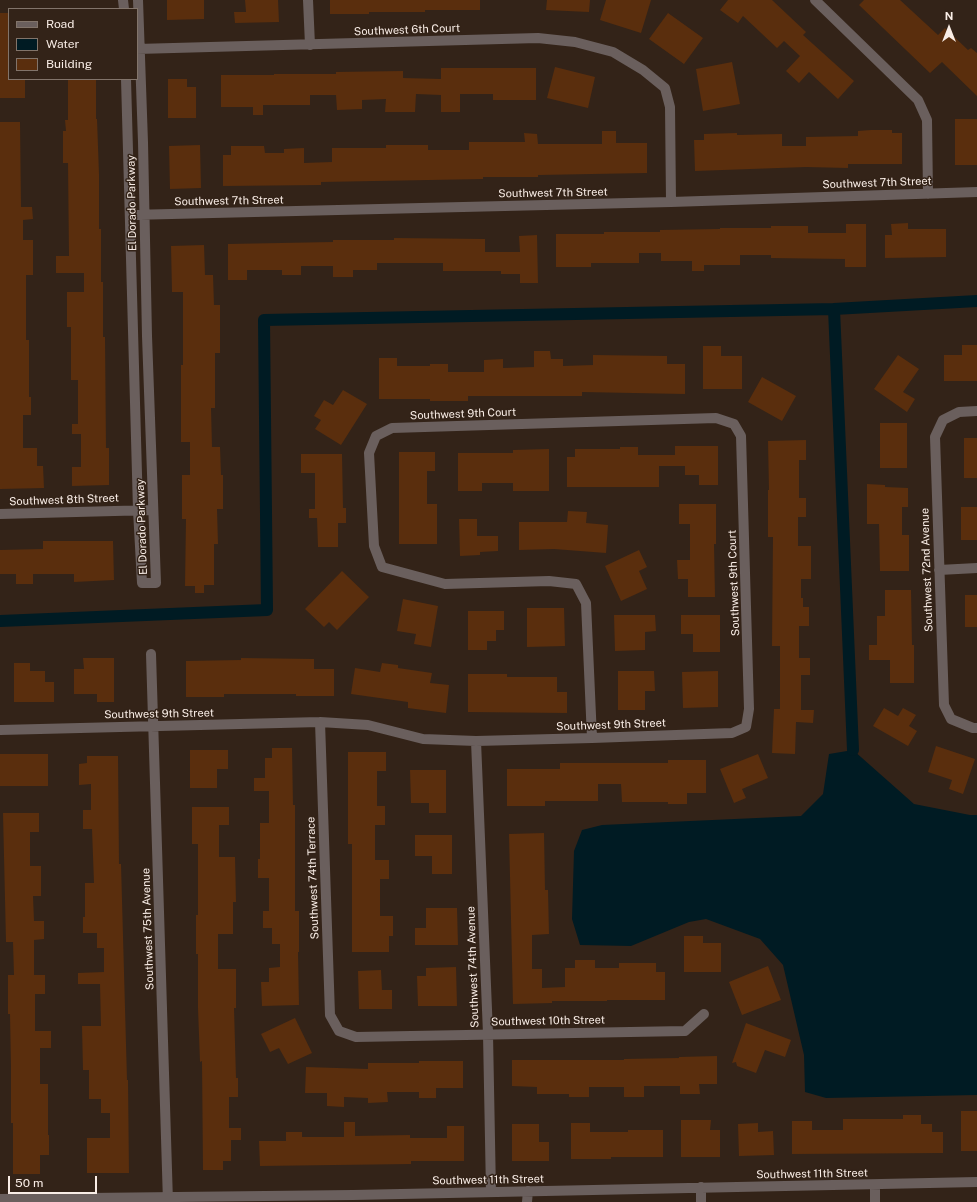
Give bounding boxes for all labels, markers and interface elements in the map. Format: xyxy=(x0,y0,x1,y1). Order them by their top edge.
legend xyxy=(8,8,138,80)
north arrow xyxy=(929,8,969,48)
text: N xyxy=(945,10,953,22)
text: Road xyxy=(46,17,74,31)
street label: Southwest 6th Court xyxy=(354,22,460,38)
text: Water xyxy=(46,37,79,51)
text: Building xyxy=(46,57,92,71)
street label: El Dorado Parkway xyxy=(125,155,139,251)
street label: Southwest 7th Street xyxy=(822,174,932,192)
street label: Southwest 7th Street xyxy=(498,185,608,201)
street label: Southwest 7th Street xyxy=(174,193,284,209)
street label: Southwest 9th Court xyxy=(410,406,516,422)
street label: El Dorado Parkway xyxy=(134,479,150,575)
street label: Southwest 8th Street xyxy=(9,491,119,509)
street label: Southwest 72nd Avenue xyxy=(918,508,936,632)
street label: Southwest 9th Court xyxy=(726,530,742,636)
street label: Southwest 9th Street xyxy=(104,706,214,722)
street label: Southwest 9th Street xyxy=(556,716,666,734)
street label: Southwest 74th Terrace xyxy=(304,816,322,940)
street label: Southwest 75th Avenue xyxy=(139,868,157,990)
street label: Southwest 74th Avenue xyxy=(464,906,482,1028)
street label: Southwest 10th Street xyxy=(491,1013,605,1029)
street label: Southwest 11th Street xyxy=(756,1166,868,1182)
scale bar xyxy=(10,1168,99,1194)
street label: Southwest 11th Street xyxy=(432,1172,544,1188)
text: 50 m xyxy=(15,1176,43,1190)

